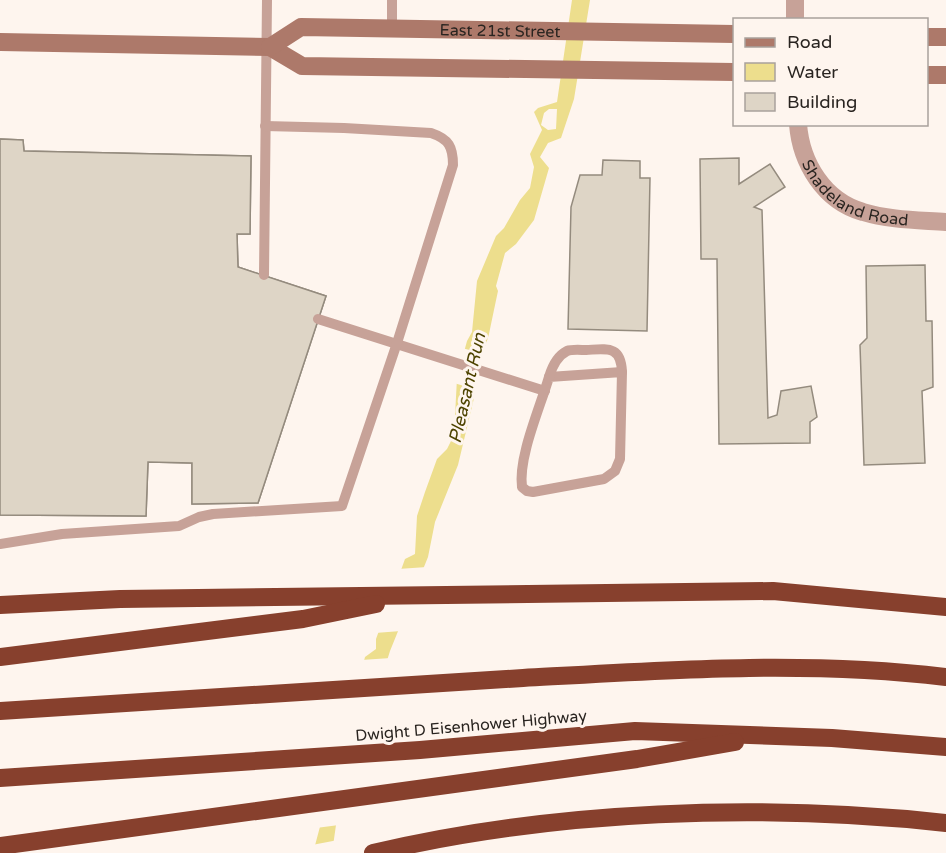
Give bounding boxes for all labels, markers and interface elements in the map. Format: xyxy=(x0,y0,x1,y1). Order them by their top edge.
legend xyxy=(733,18,928,126)
street label: East 21st Street xyxy=(439,20,561,42)
text: Road xyxy=(787,31,832,53)
text: Water xyxy=(787,61,838,83)
text: Building xyxy=(787,91,857,113)
street label: Shadeland Road xyxy=(797,156,909,231)
water label: Pleasant Run xyxy=(444,330,491,445)
street label: Dwight D Eisenhower Highway xyxy=(354,706,588,746)

